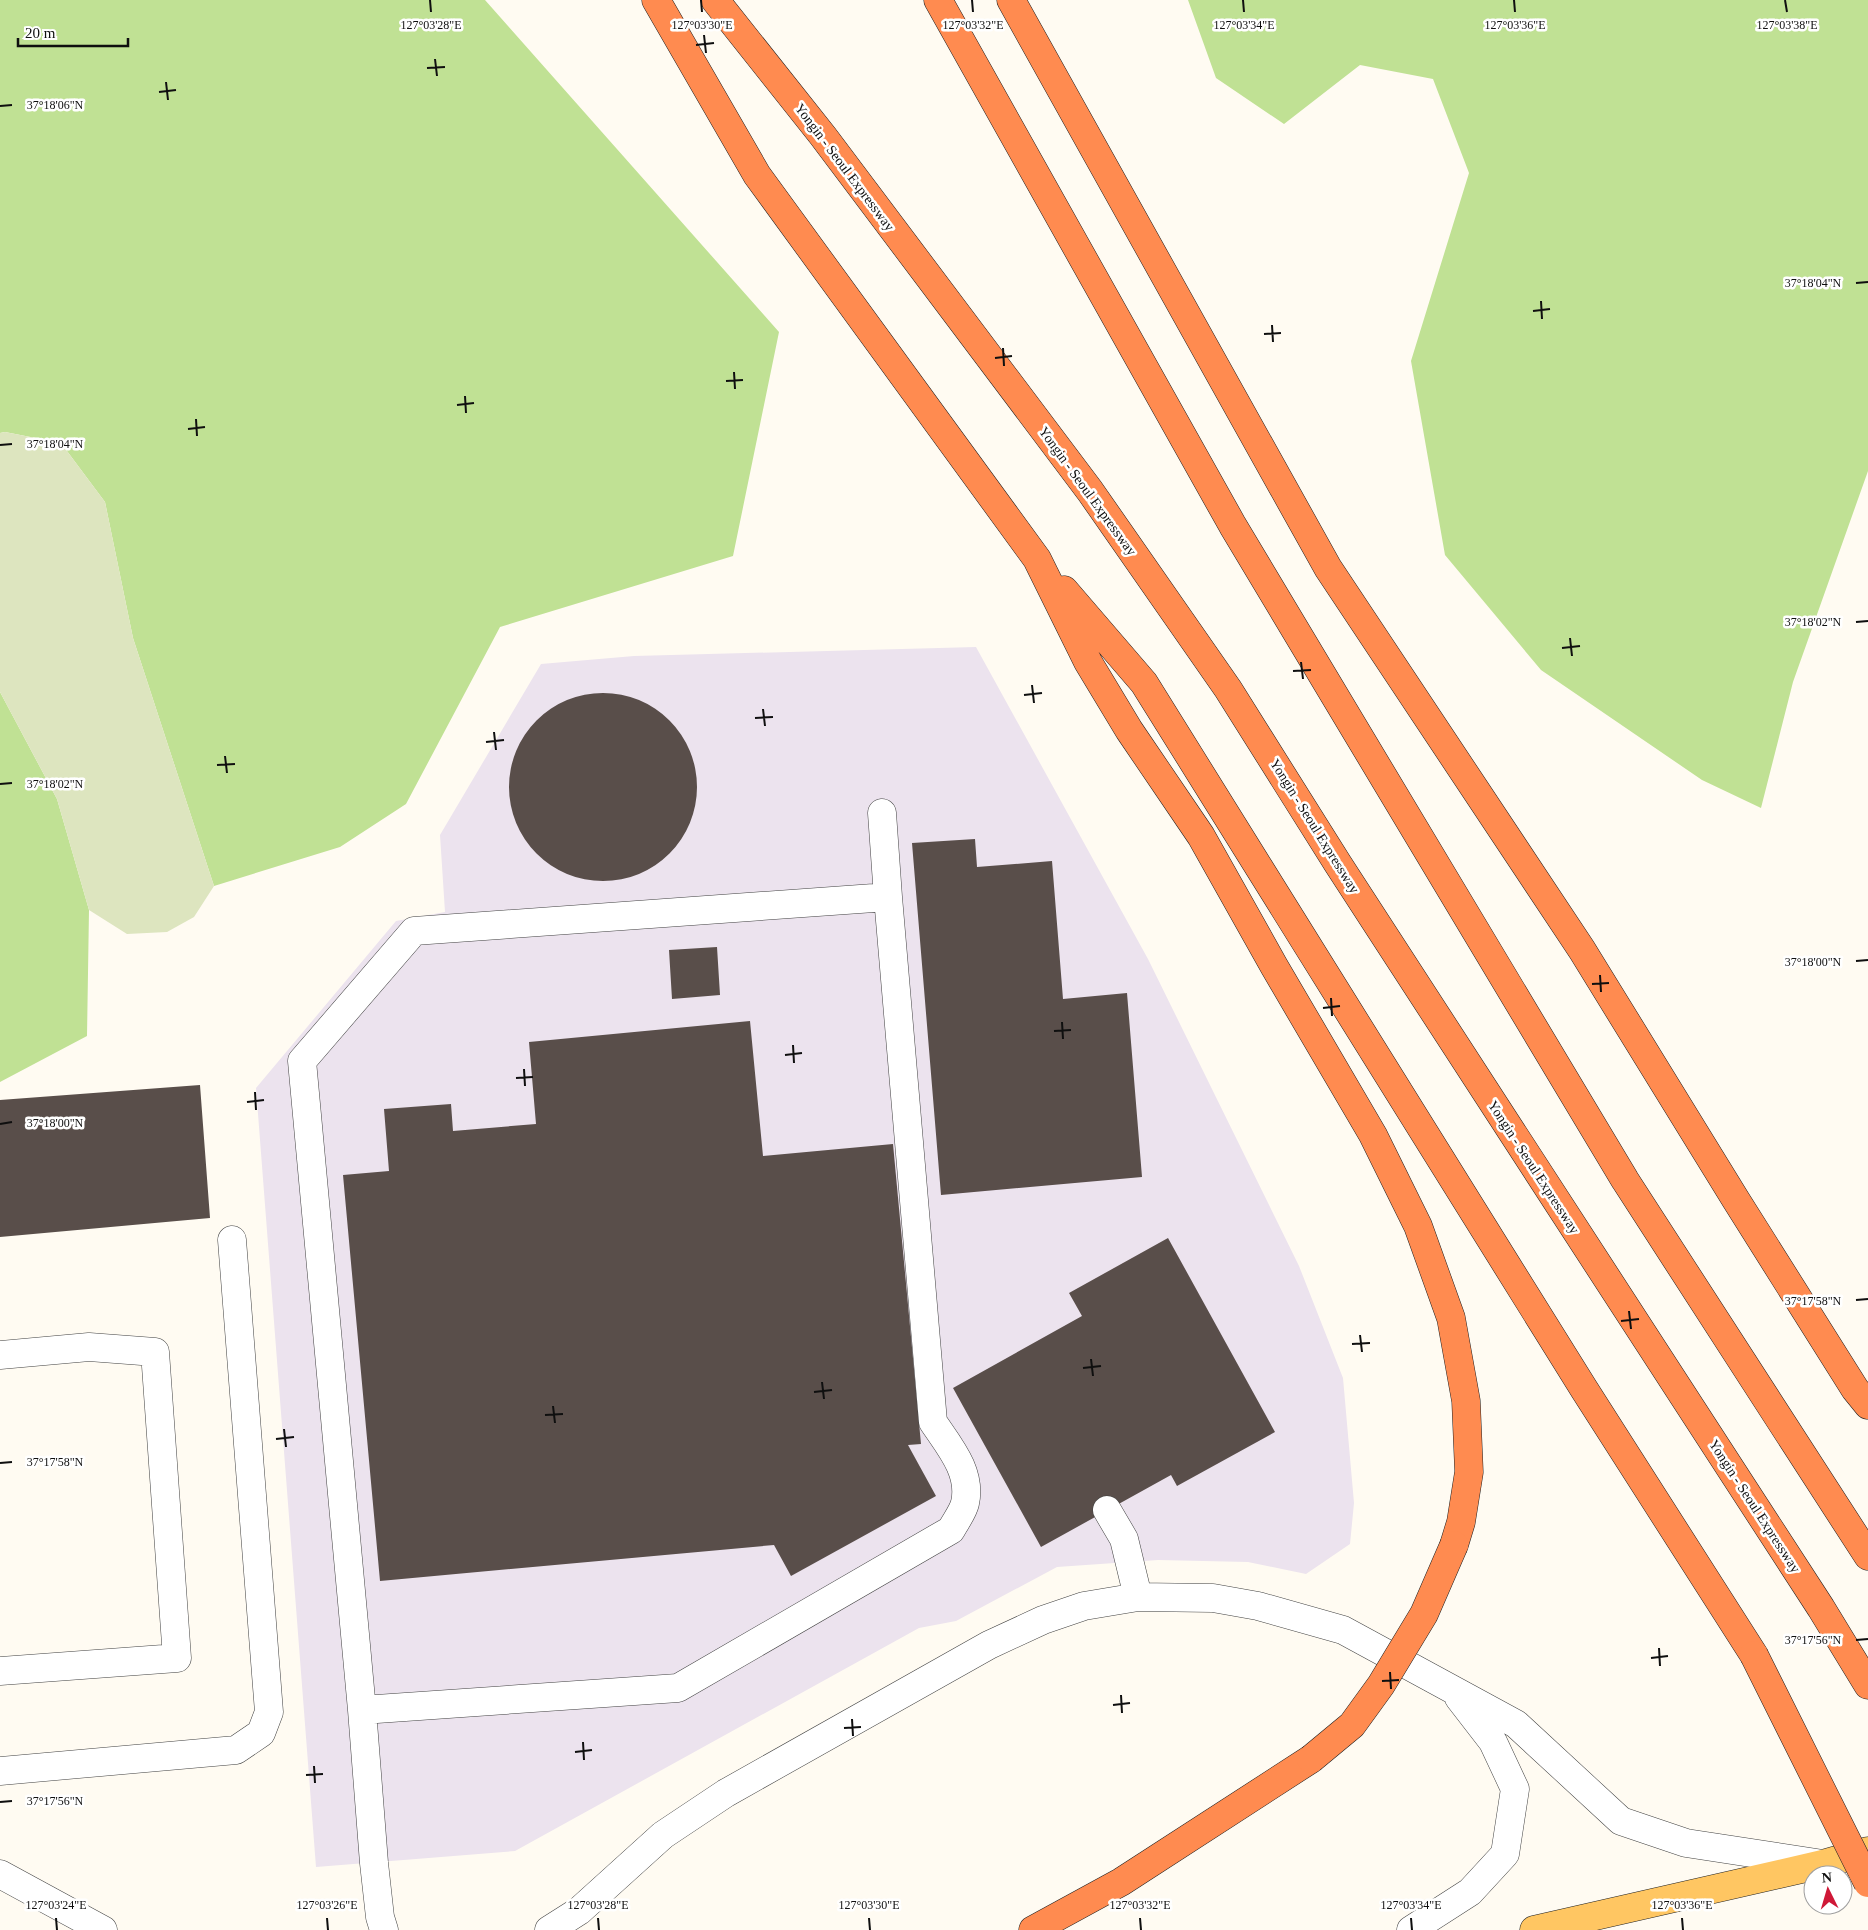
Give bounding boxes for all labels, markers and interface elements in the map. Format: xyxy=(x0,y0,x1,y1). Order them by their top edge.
scale bar xyxy=(18,15,128,47)
text: 127°03'28"E xyxy=(400,18,462,32)
text: 127°03'30"E xyxy=(671,18,733,32)
text: 127°03'32"E xyxy=(942,18,1004,32)
text: 127°03'34"E xyxy=(1213,18,1275,32)
text: 127°03'36"E xyxy=(1484,18,1546,32)
text: 127°03'38"E xyxy=(1756,18,1818,32)
text: 20 m xyxy=(25,25,56,41)
text: 37°18'06"N xyxy=(27,98,84,112)
street label: Yongin - Seoul Expressway xyxy=(792,101,897,234)
text: 37°18'04"N xyxy=(1785,276,1842,290)
street label: Yongin - Seoul Expressway xyxy=(1036,424,1139,559)
text: 37°18'04"N xyxy=(27,437,84,451)
text: 37°18'02"N xyxy=(1785,615,1842,629)
street label: Yongin - Seoul Expressway xyxy=(1267,756,1362,896)
text: 37°18'02"N xyxy=(27,777,84,791)
text: 37°18'00"N xyxy=(1785,955,1842,969)
street label: Yongin - Seoul Expressway xyxy=(1485,1098,1582,1236)
text: 37°18'00"N xyxy=(27,1116,84,1130)
text: 37°17'58"N xyxy=(1785,1294,1842,1308)
street label: Yongin - Seoul Expressway xyxy=(1706,1437,1803,1575)
text: 37°17'58"N xyxy=(27,1455,84,1469)
text: 37°17'56"N xyxy=(1785,1633,1842,1647)
text: 37°17'56"N xyxy=(27,1794,84,1808)
north arrow xyxy=(1803,1865,1853,1915)
text: N xyxy=(1821,1870,1833,1885)
text: 127°03'24"E xyxy=(25,1898,87,1912)
text: 127°03'26"E xyxy=(296,1898,358,1912)
text: 127°03'28"E xyxy=(567,1898,629,1912)
text: 127°03'30"E xyxy=(838,1898,900,1912)
text: 127°03'32"E xyxy=(1109,1898,1171,1912)
text: 127°03'34"E xyxy=(1380,1898,1442,1912)
text: 127°03'36"E xyxy=(1651,1898,1713,1912)

